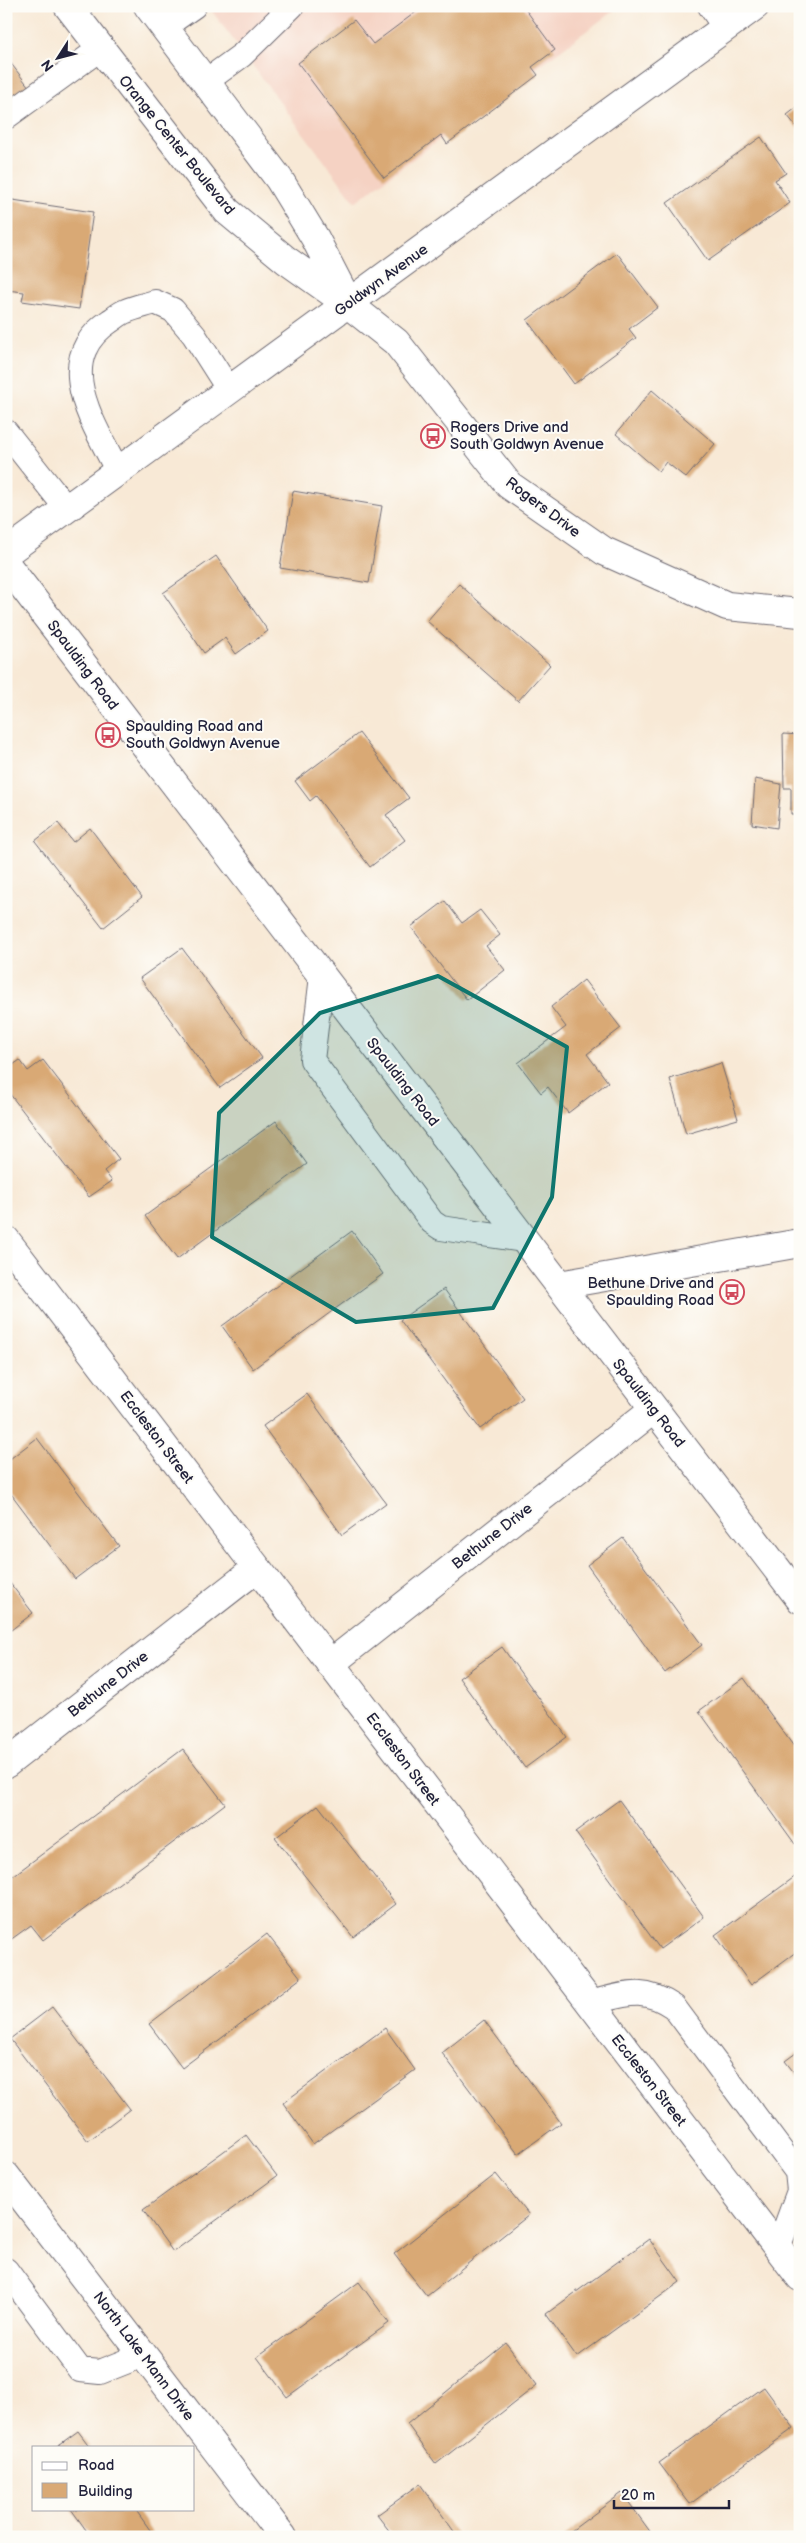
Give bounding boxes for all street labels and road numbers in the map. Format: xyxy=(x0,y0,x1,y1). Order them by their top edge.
street label: Orange Center Boulevard xyxy=(114,72,239,219)
street label: Goldwyn Avenue xyxy=(331,240,432,321)
street label: Rogers Drive xyxy=(501,473,584,542)
street label: Spaulding Road xyxy=(43,617,123,714)
street label: Spaulding Road xyxy=(362,1034,443,1130)
street label: Spaulding Road xyxy=(608,1355,689,1451)
street label: Eccleston Street xyxy=(115,1387,198,1488)
street label: Bethune Drive xyxy=(448,1499,536,1574)
street label: Bethune Drive xyxy=(64,1647,152,1722)
street label: Eccleston Street xyxy=(361,1709,444,1810)
street label: Eccleston Street xyxy=(607,2031,691,2130)
street label: North Lake Mann Drive xyxy=(89,2288,198,2425)

